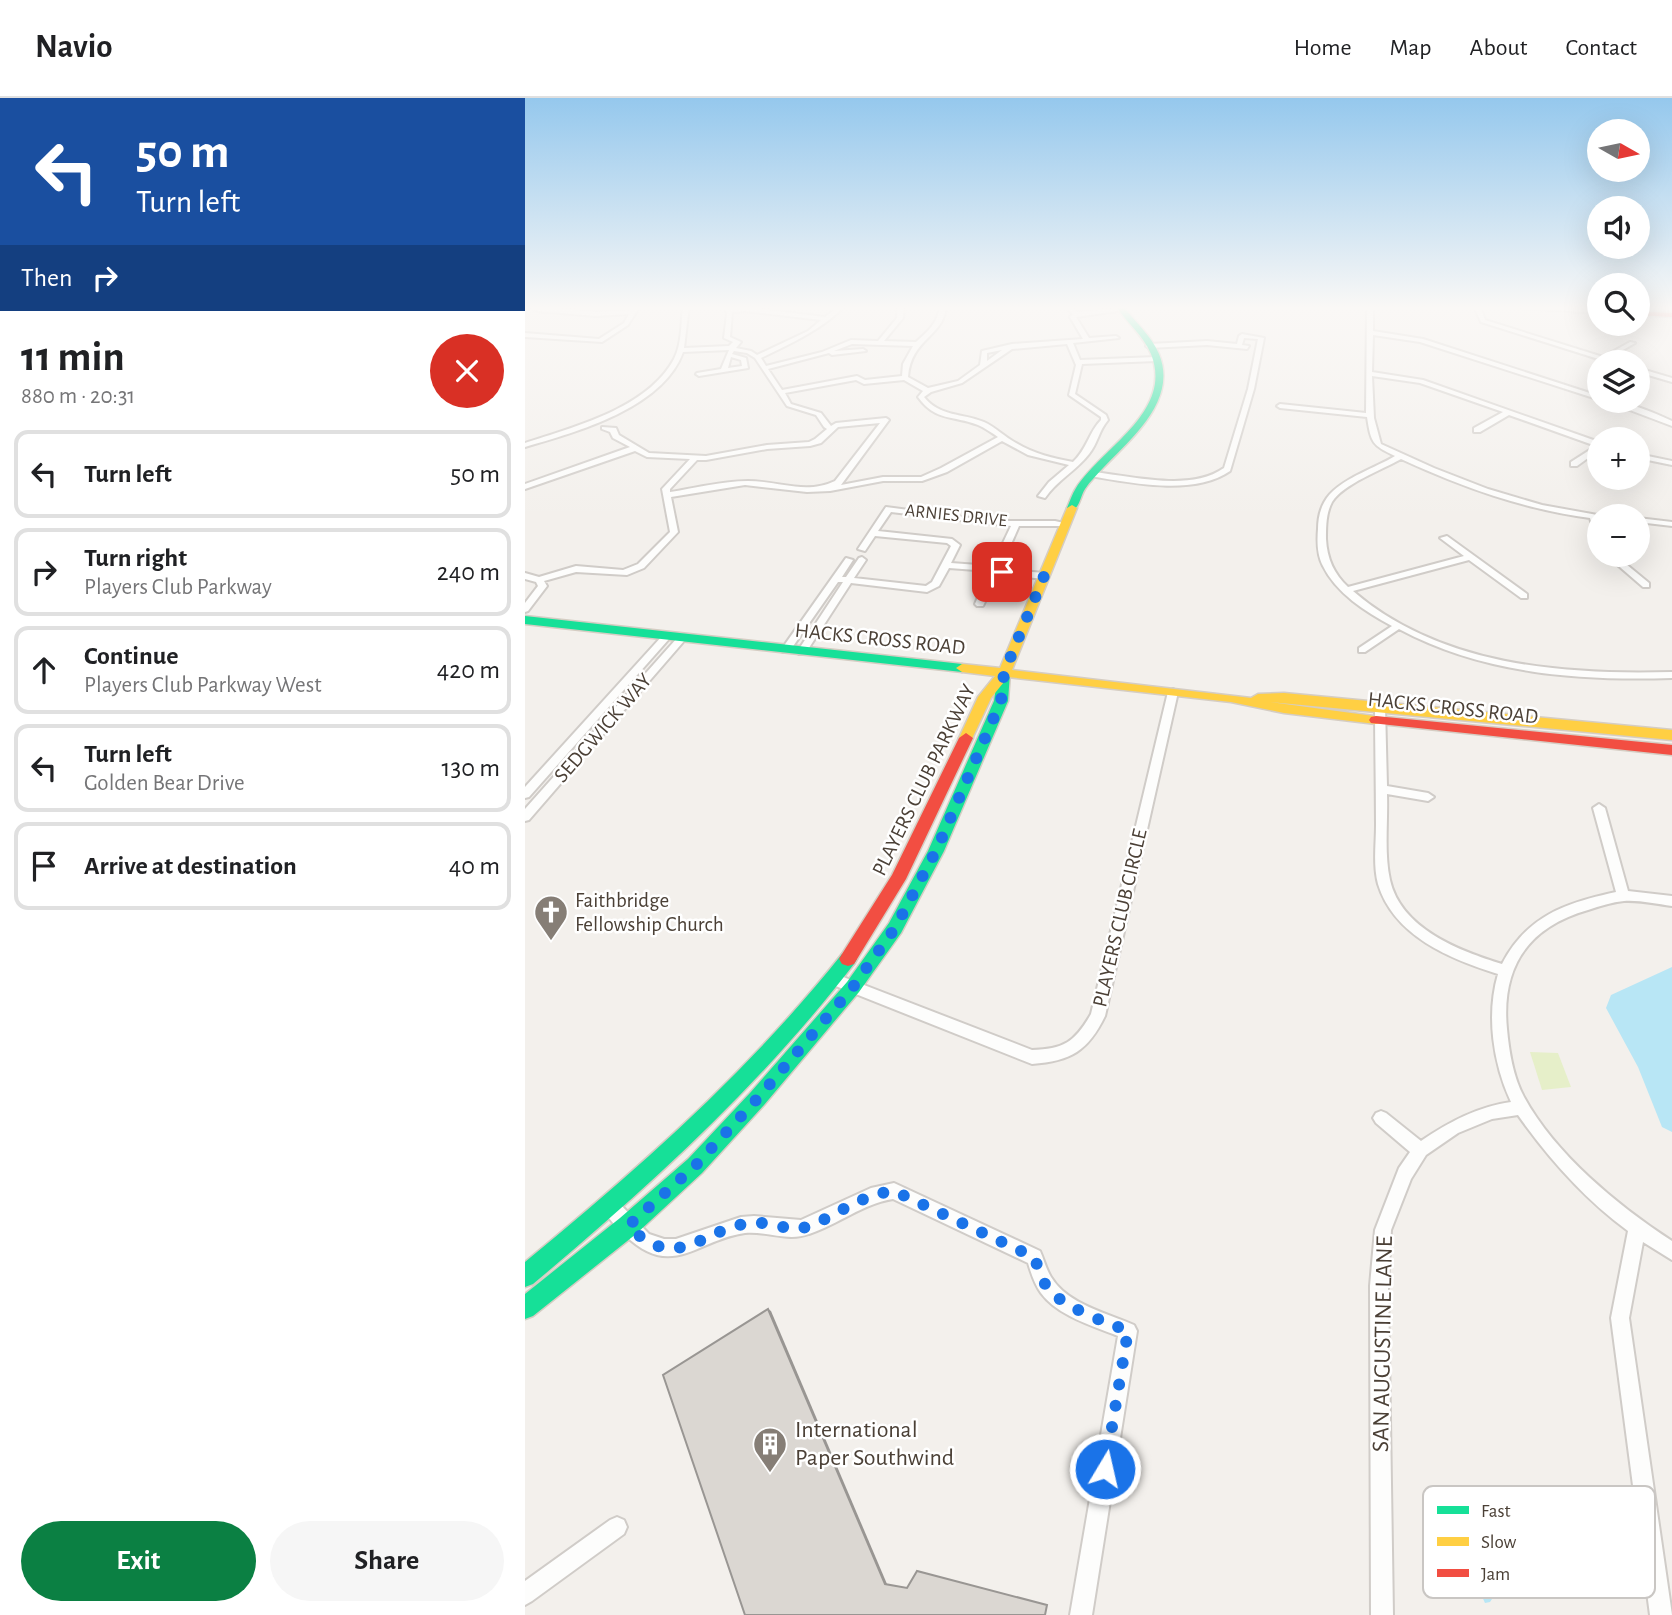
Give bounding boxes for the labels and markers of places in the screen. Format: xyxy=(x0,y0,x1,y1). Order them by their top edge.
pin xyxy=(972,542,1032,602)
place label: Faithbridge Fellowship Church xyxy=(575,890,724,935)
church icon: Faithbridge Fellowship Church xyxy=(532,893,570,942)
place label: International Paper Southwind xyxy=(795,1418,954,1470)
building icon: International Paper Southwind xyxy=(751,1425,789,1474)

